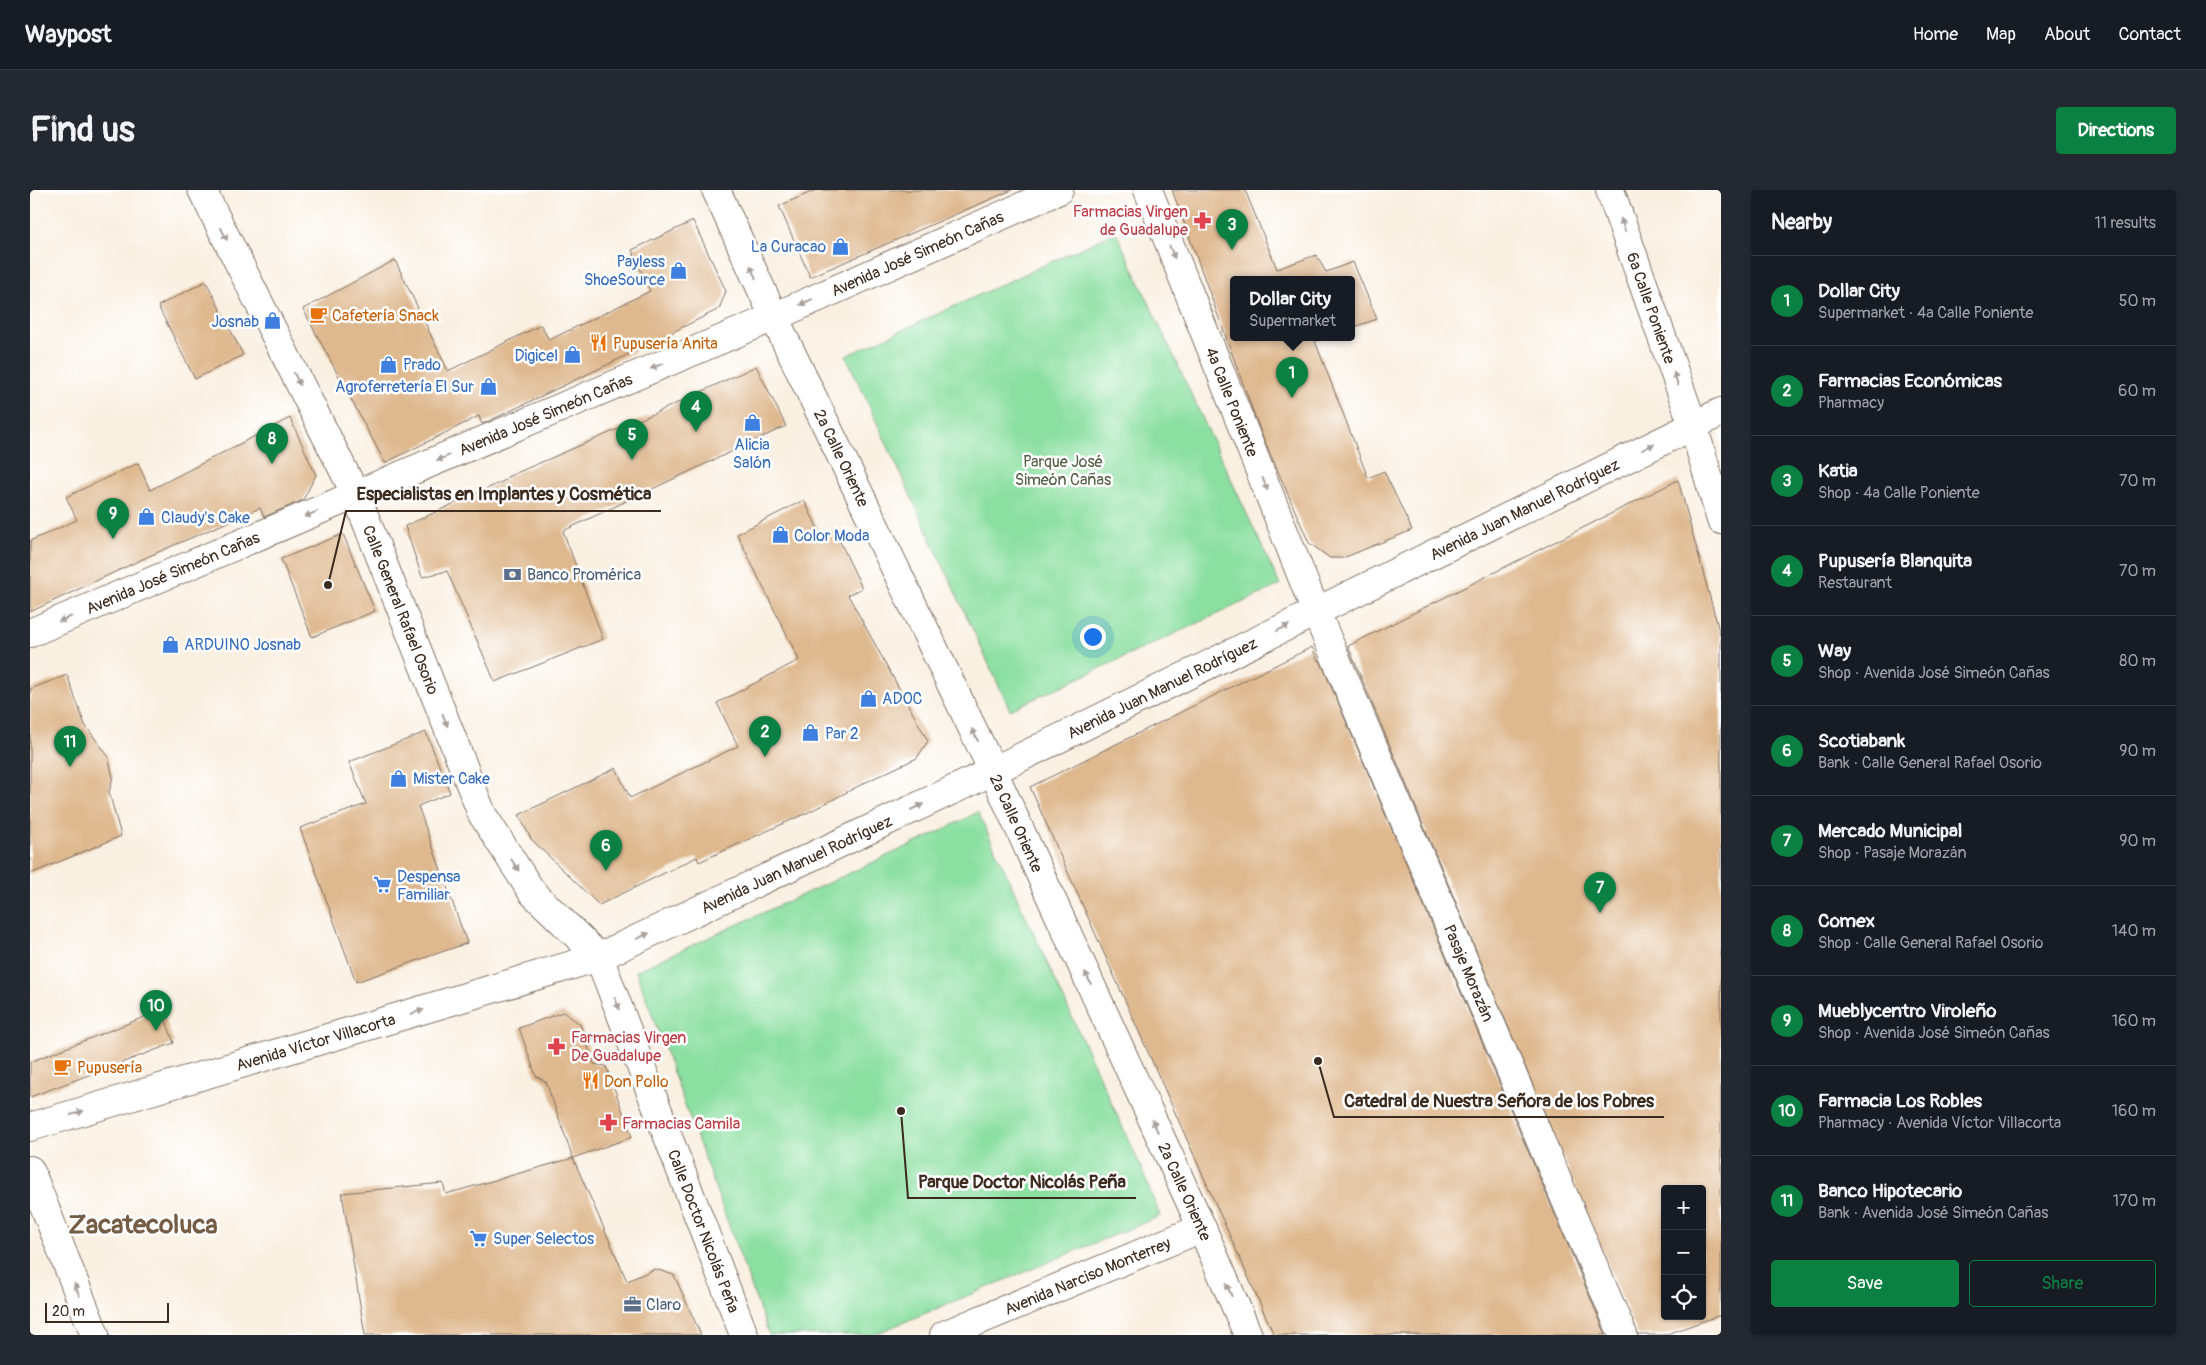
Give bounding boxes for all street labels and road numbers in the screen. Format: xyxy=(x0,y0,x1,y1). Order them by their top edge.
street label: Avenida José Simeón Cañas xyxy=(828,207,1007,301)
street label: 6a Calle Poniente xyxy=(1622,250,1680,367)
street label: 4a Calle Poniente xyxy=(1201,344,1262,460)
street label: Avenida José Simeón Cañas xyxy=(456,369,636,461)
street label: 2a Calle Oriente xyxy=(809,406,873,510)
street label: Avenida Juan Manuel Rodríguez xyxy=(1427,455,1623,565)
street label: Calle General Rafael Osorio xyxy=(358,523,443,698)
street label: Avenida José Simeón Cañas xyxy=(83,528,263,619)
street label: Avenida Juan Manuel Rodríguez xyxy=(1064,633,1261,744)
street label: 2a Calle Oriente xyxy=(985,771,1047,876)
street label: Avenida Juan Manuel Rodríguez xyxy=(698,811,896,918)
street label: Pasaje Morazán xyxy=(1439,922,1498,1025)
street label: Avenida Víctor Villacorta xyxy=(234,1009,398,1076)
street label: 2a Calle Oriente xyxy=(1153,1140,1215,1244)
street label: Calle Doctor Nicolás Peña xyxy=(663,1147,743,1316)
street label: Avenida Narciso Monterrey xyxy=(1001,1233,1174,1320)

